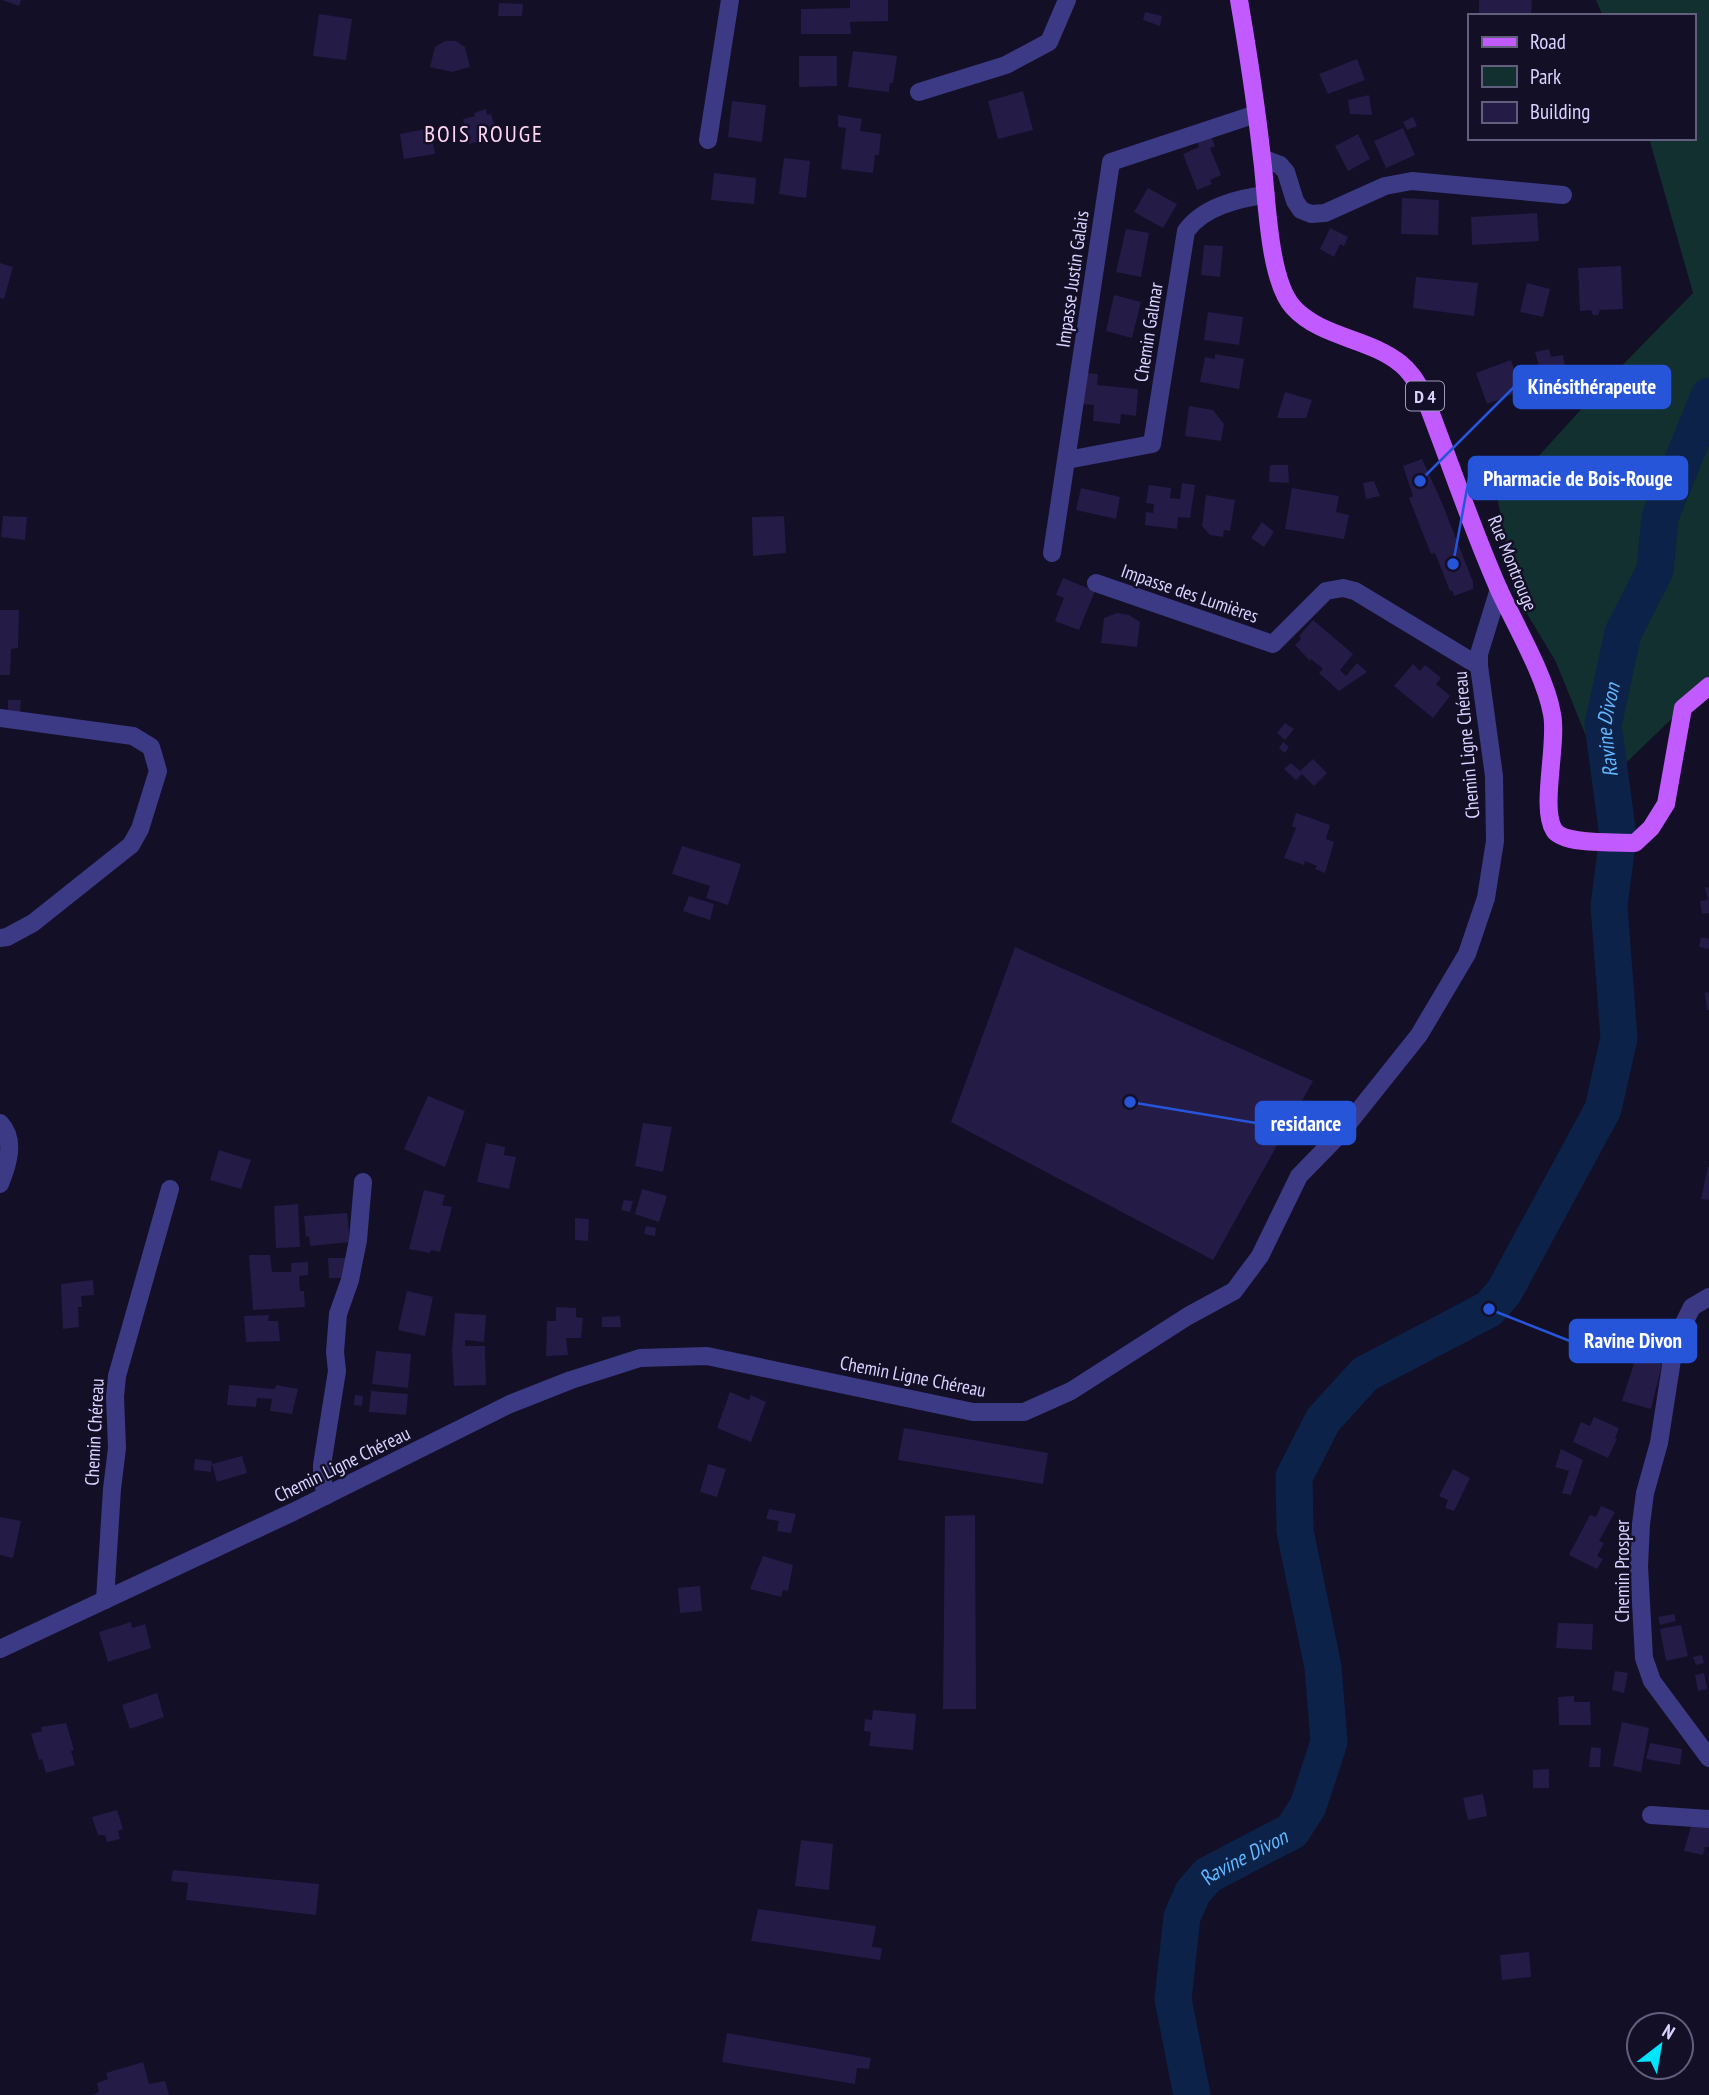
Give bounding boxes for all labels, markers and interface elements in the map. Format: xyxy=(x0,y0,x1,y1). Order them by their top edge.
legend xyxy=(1468,14,1695,140)
text: Road xyxy=(1530,28,1566,55)
text: Park xyxy=(1530,63,1561,90)
text: Building xyxy=(1530,98,1590,125)
district label: BOIS ROUGE xyxy=(424,119,544,148)
street label: Impasse Justin Galais xyxy=(1051,209,1093,349)
street label: Chemin Galmar xyxy=(1128,280,1168,383)
callout: Kinésithérapeute xyxy=(1514,366,1670,408)
text: Kinésithérapeute xyxy=(1528,373,1656,400)
road number: D 4 xyxy=(1406,382,1444,410)
callout: Pharmacie de Bois-Rouge xyxy=(1469,457,1687,499)
text: Pharmacie de Bois-Rouge xyxy=(1483,465,1673,492)
street label: Rue Montrouge xyxy=(1483,512,1543,614)
street label: Impasse des Lumières xyxy=(1118,558,1262,628)
street label: Chemin Ligne Chéreau xyxy=(1448,670,1484,820)
water label: Ravine Divon xyxy=(1590,679,1626,779)
callout: residance xyxy=(1256,1102,1355,1144)
text: residance xyxy=(1271,1110,1341,1137)
callout: Ravine Divon xyxy=(1570,1320,1696,1362)
text: Ravine Divon xyxy=(1584,1327,1682,1354)
street label: Chemin Ligne Chéreau xyxy=(838,1350,988,1402)
street label: Chemin Chéreau xyxy=(79,1378,109,1486)
street label: Chemin Ligne Chéreau xyxy=(270,1421,414,1507)
street label: Chemin Prosper xyxy=(1610,1519,1634,1622)
water label: Ravine Divon xyxy=(1192,1822,1293,1890)
north arrow xyxy=(1625,2011,1695,2081)
text: N xyxy=(1658,2018,1679,2044)

